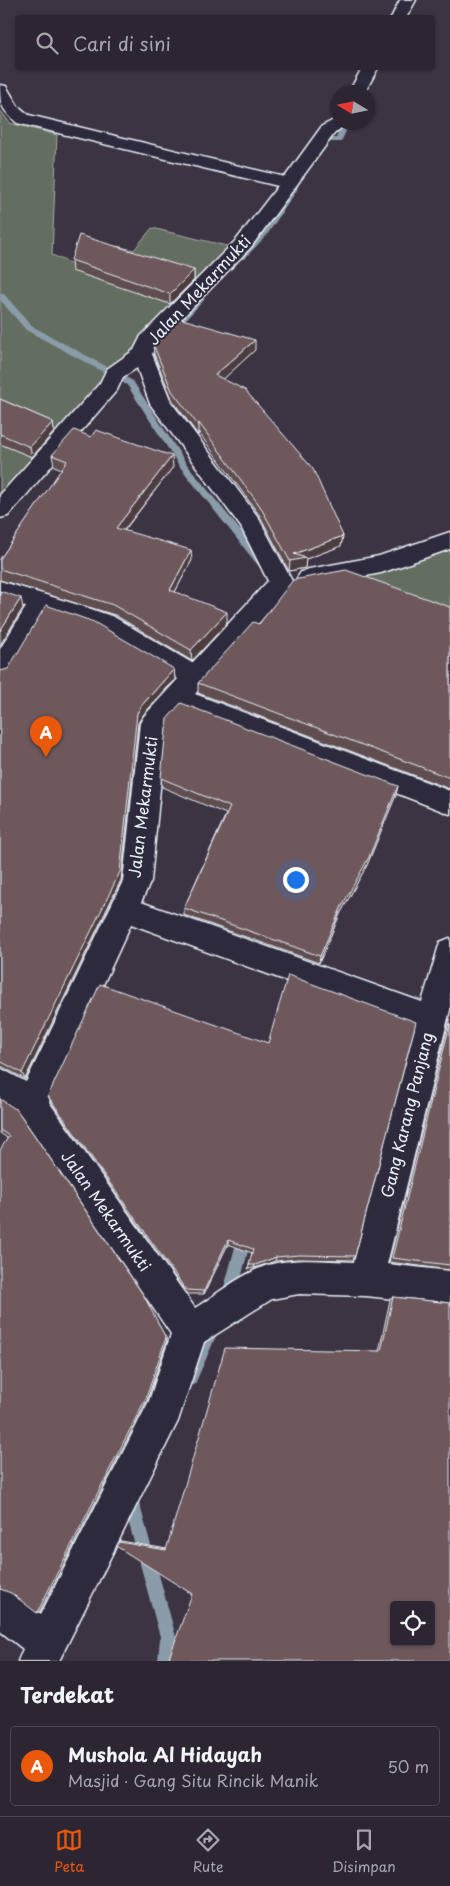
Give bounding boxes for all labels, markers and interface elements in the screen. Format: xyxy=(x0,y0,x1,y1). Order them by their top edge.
search box xyxy=(15,15,435,70)
icon: search xyxy=(33,29,61,57)
text: Cari di sini xyxy=(73,29,171,57)
north arrow xyxy=(330,85,375,130)
street label: Jalan Mekarmukti xyxy=(141,229,256,350)
pin: A xyxy=(30,716,62,757)
street label: Jalan Mekarmukti xyxy=(121,735,163,879)
your location xyxy=(283,867,309,893)
street label: Gang Karang Panjang xyxy=(374,1029,438,1200)
street label: Jalan Mekarmukti xyxy=(56,1145,158,1276)
map controls xyxy=(390,1601,435,1646)
button: locate xyxy=(390,1601,435,1646)
text: Terdekat xyxy=(20,1678,114,1710)
text: Mushola Al Hidayah xyxy=(68,1740,262,1768)
text: A xyxy=(31,1754,43,1778)
text: 50 m xyxy=(388,1754,429,1778)
text: Masjid · Gang Situ Rincik Manik xyxy=(68,1768,319,1792)
tab: Peta xyxy=(54,1826,84,1877)
tab: Rute xyxy=(193,1826,224,1877)
tab: Disimpan xyxy=(332,1826,396,1877)

